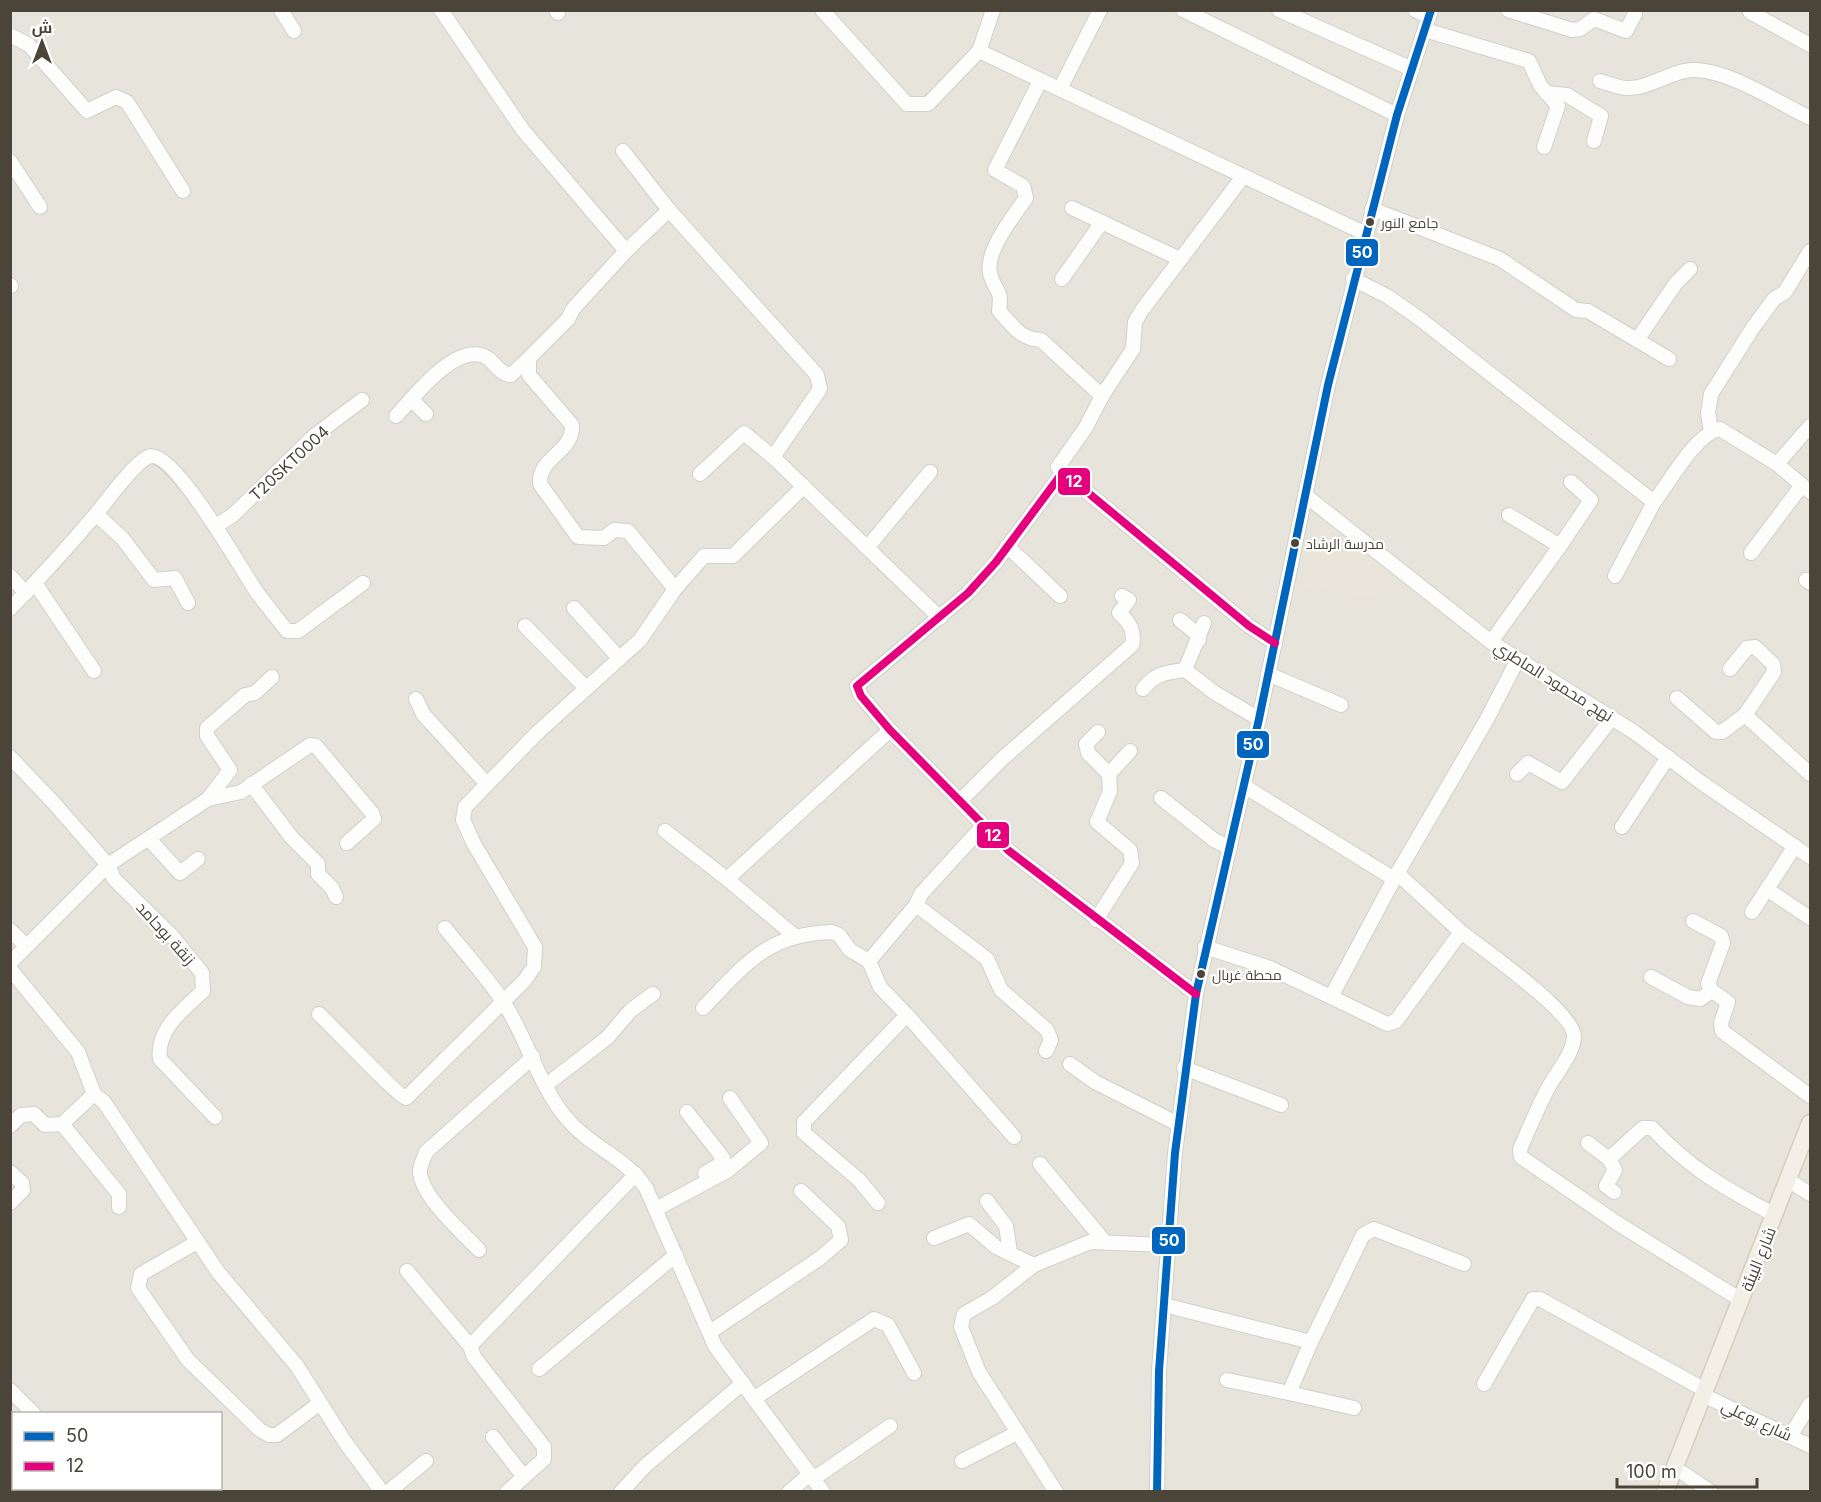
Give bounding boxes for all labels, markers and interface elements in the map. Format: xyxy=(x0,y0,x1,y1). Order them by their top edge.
north arrow xyxy=(12,12,72,72)
text: ش xyxy=(32,17,52,37)
place label: جامع النور xyxy=(1380,214,1438,232)
marker: جامع النور xyxy=(1364,216,1376,228)
line badge: 50 xyxy=(1345,238,1379,267)
text: 50 xyxy=(1351,242,1373,262)
street label: T20SKT0004 xyxy=(245,421,333,505)
line badge: 12 xyxy=(1057,467,1091,496)
text: 12 xyxy=(1066,471,1082,491)
place label: مدرسة الرشاد xyxy=(1306,535,1384,552)
marker: مدرسة الرشاد xyxy=(1289,537,1301,549)
street label: نهج محمود الماطري xyxy=(1489,636,1617,729)
line badge: 50 xyxy=(1236,730,1270,759)
text: 50 xyxy=(1242,734,1264,754)
line badge: 12 xyxy=(976,821,1010,849)
text: 12 xyxy=(985,825,1001,845)
street label: زنقة بوحامد xyxy=(132,897,200,969)
place label: محطة غربال xyxy=(1212,966,1282,984)
marker: محطة غربال xyxy=(1195,968,1207,980)
street label: شارع البيئة xyxy=(1736,1224,1782,1295)
line badge: 50 xyxy=(1151,1226,1186,1255)
text: 50 xyxy=(1158,1230,1180,1250)
street label: شارع بوعلي xyxy=(1717,1395,1795,1449)
legend xyxy=(12,1412,222,1490)
text: 50 xyxy=(66,1425,88,1446)
scale bar xyxy=(1617,1451,1756,1489)
text: 12 xyxy=(66,1455,84,1476)
text: 100 m xyxy=(1626,1461,1677,1482)

